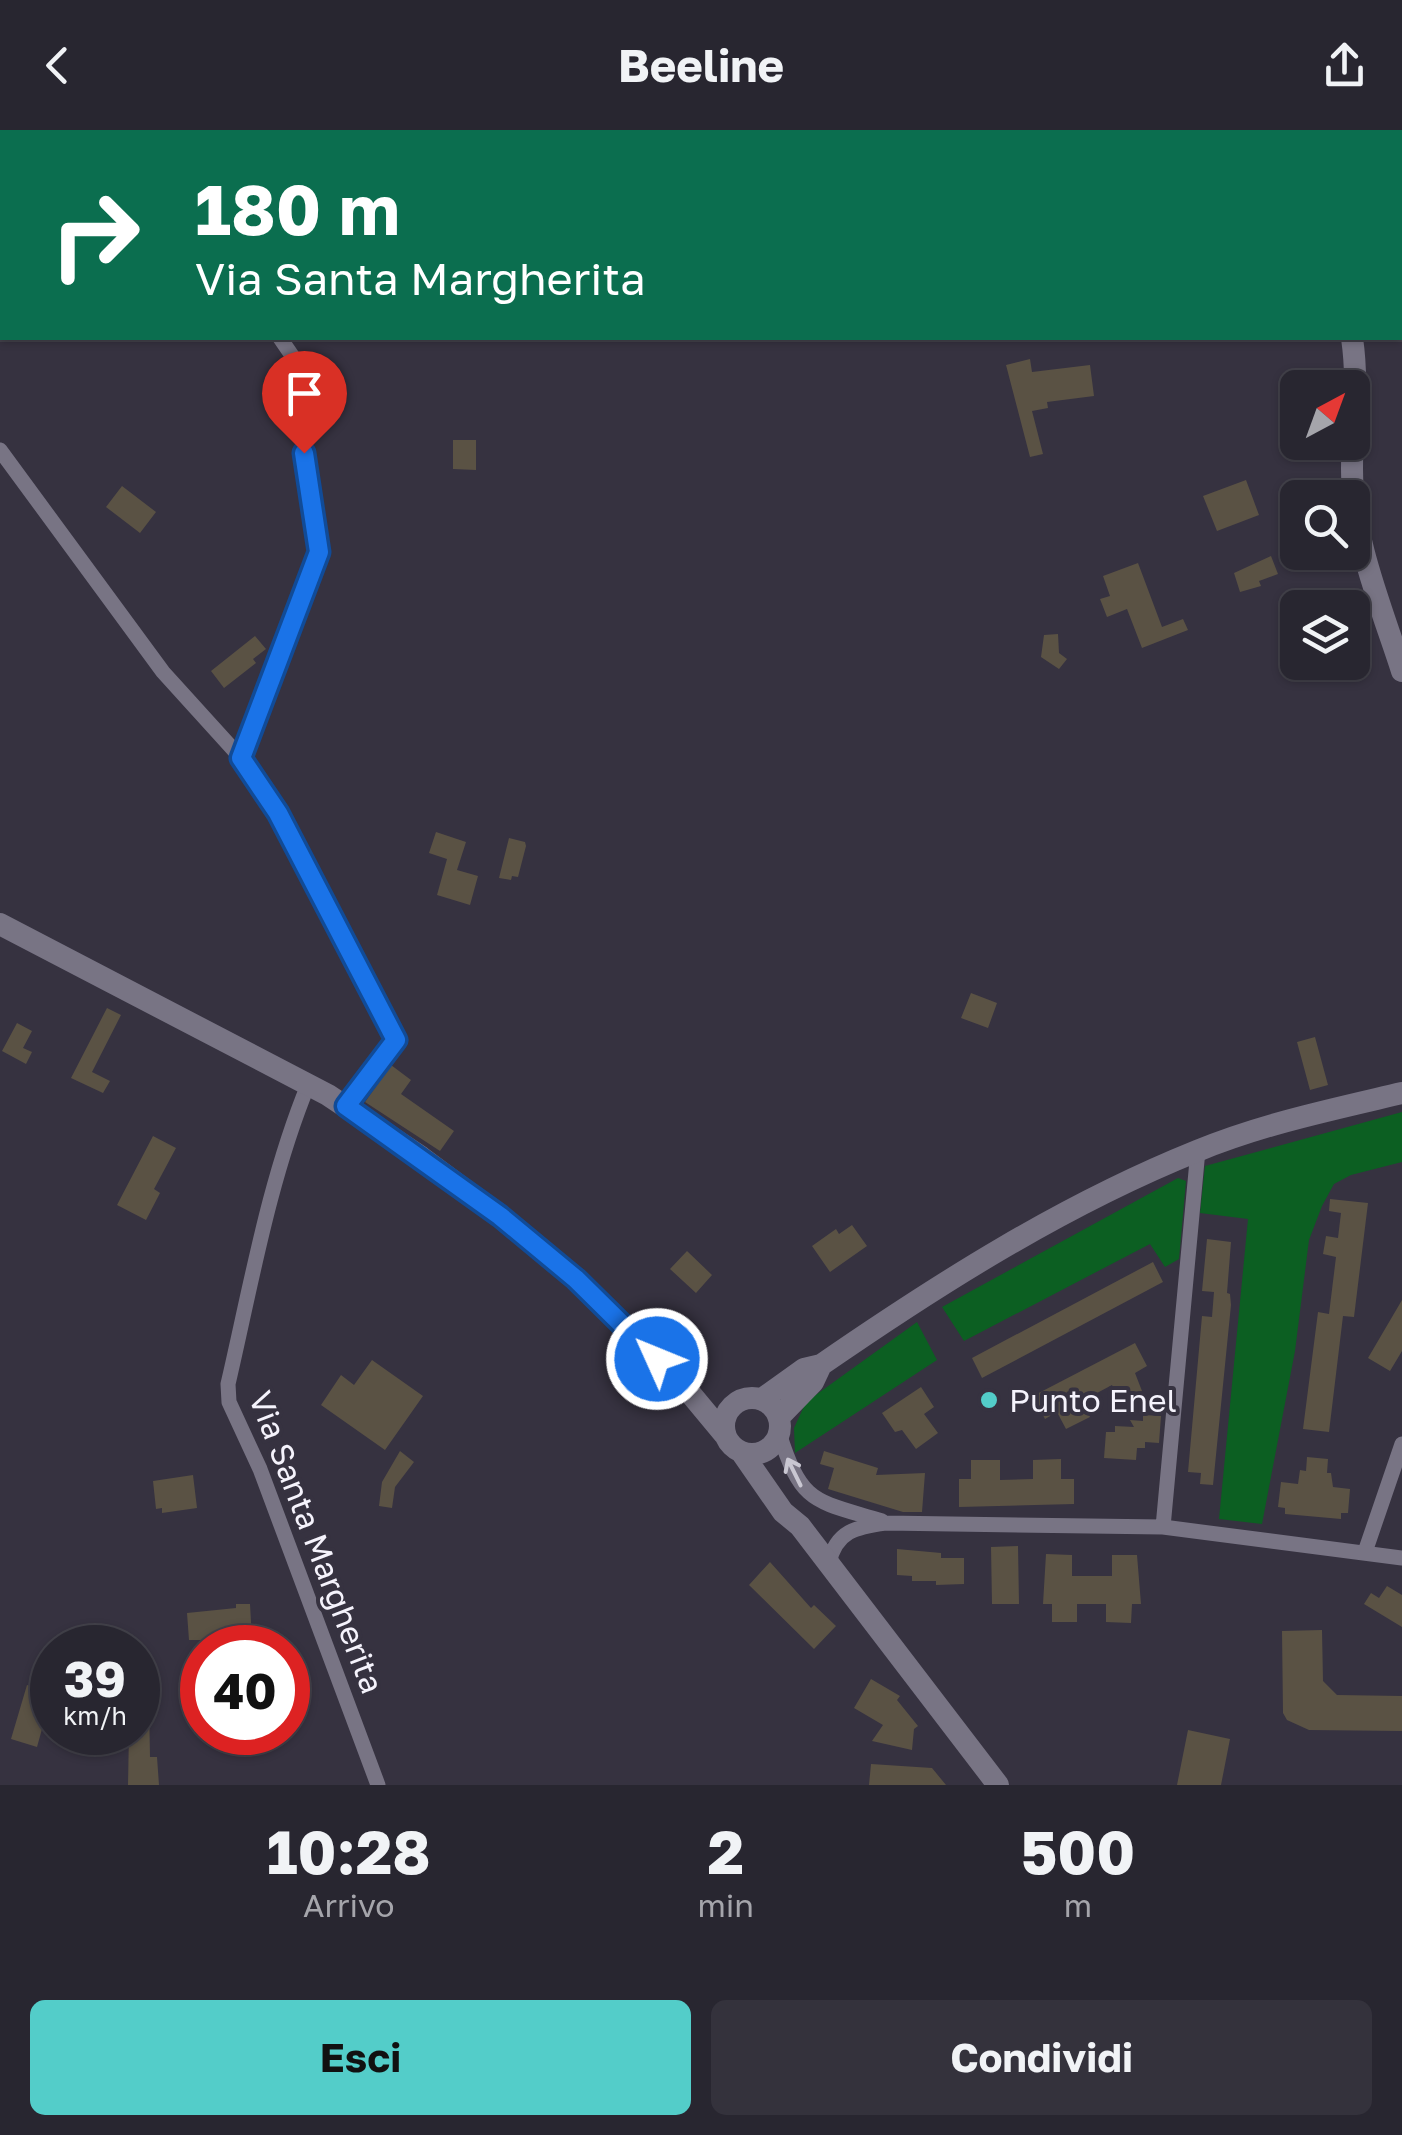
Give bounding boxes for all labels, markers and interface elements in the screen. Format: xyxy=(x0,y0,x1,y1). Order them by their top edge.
icon: back xyxy=(30,38,85,93)
text: Beeline xyxy=(618,38,784,92)
icon: share xyxy=(1317,38,1372,93)
text: 180 m xyxy=(195,166,400,250)
icon: right xyxy=(30,170,160,300)
text: Via Santa Margherita xyxy=(195,251,646,305)
pin xyxy=(262,351,347,454)
icon: arrive xyxy=(277,366,332,421)
north arrow xyxy=(1280,370,1370,460)
map controls xyxy=(1280,370,1370,680)
button: search xyxy=(1280,480,1370,570)
button: layers xyxy=(1280,590,1370,680)
position arrow xyxy=(605,1307,709,1411)
place label: Punto Enel xyxy=(1009,1381,1177,1419)
street label: Via Santa Margherita xyxy=(242,1386,392,1698)
marker: Punto Enel xyxy=(978,1389,1000,1411)
one-way arrow xyxy=(784,1457,803,1487)
speed limit sign: 40 xyxy=(180,1625,310,1755)
text: 39 xyxy=(64,1648,126,1708)
text: km/h xyxy=(63,1700,127,1731)
text: 10:28 xyxy=(267,1815,431,1887)
text: 2 xyxy=(707,1815,744,1887)
text: 500 xyxy=(1021,1815,1135,1887)
text: Arrivo xyxy=(303,1886,394,1924)
text: min xyxy=(697,1886,754,1924)
text: m xyxy=(1064,1886,1092,1924)
button: Esci xyxy=(30,2000,691,2115)
button: Condividi xyxy=(711,2000,1372,2115)

